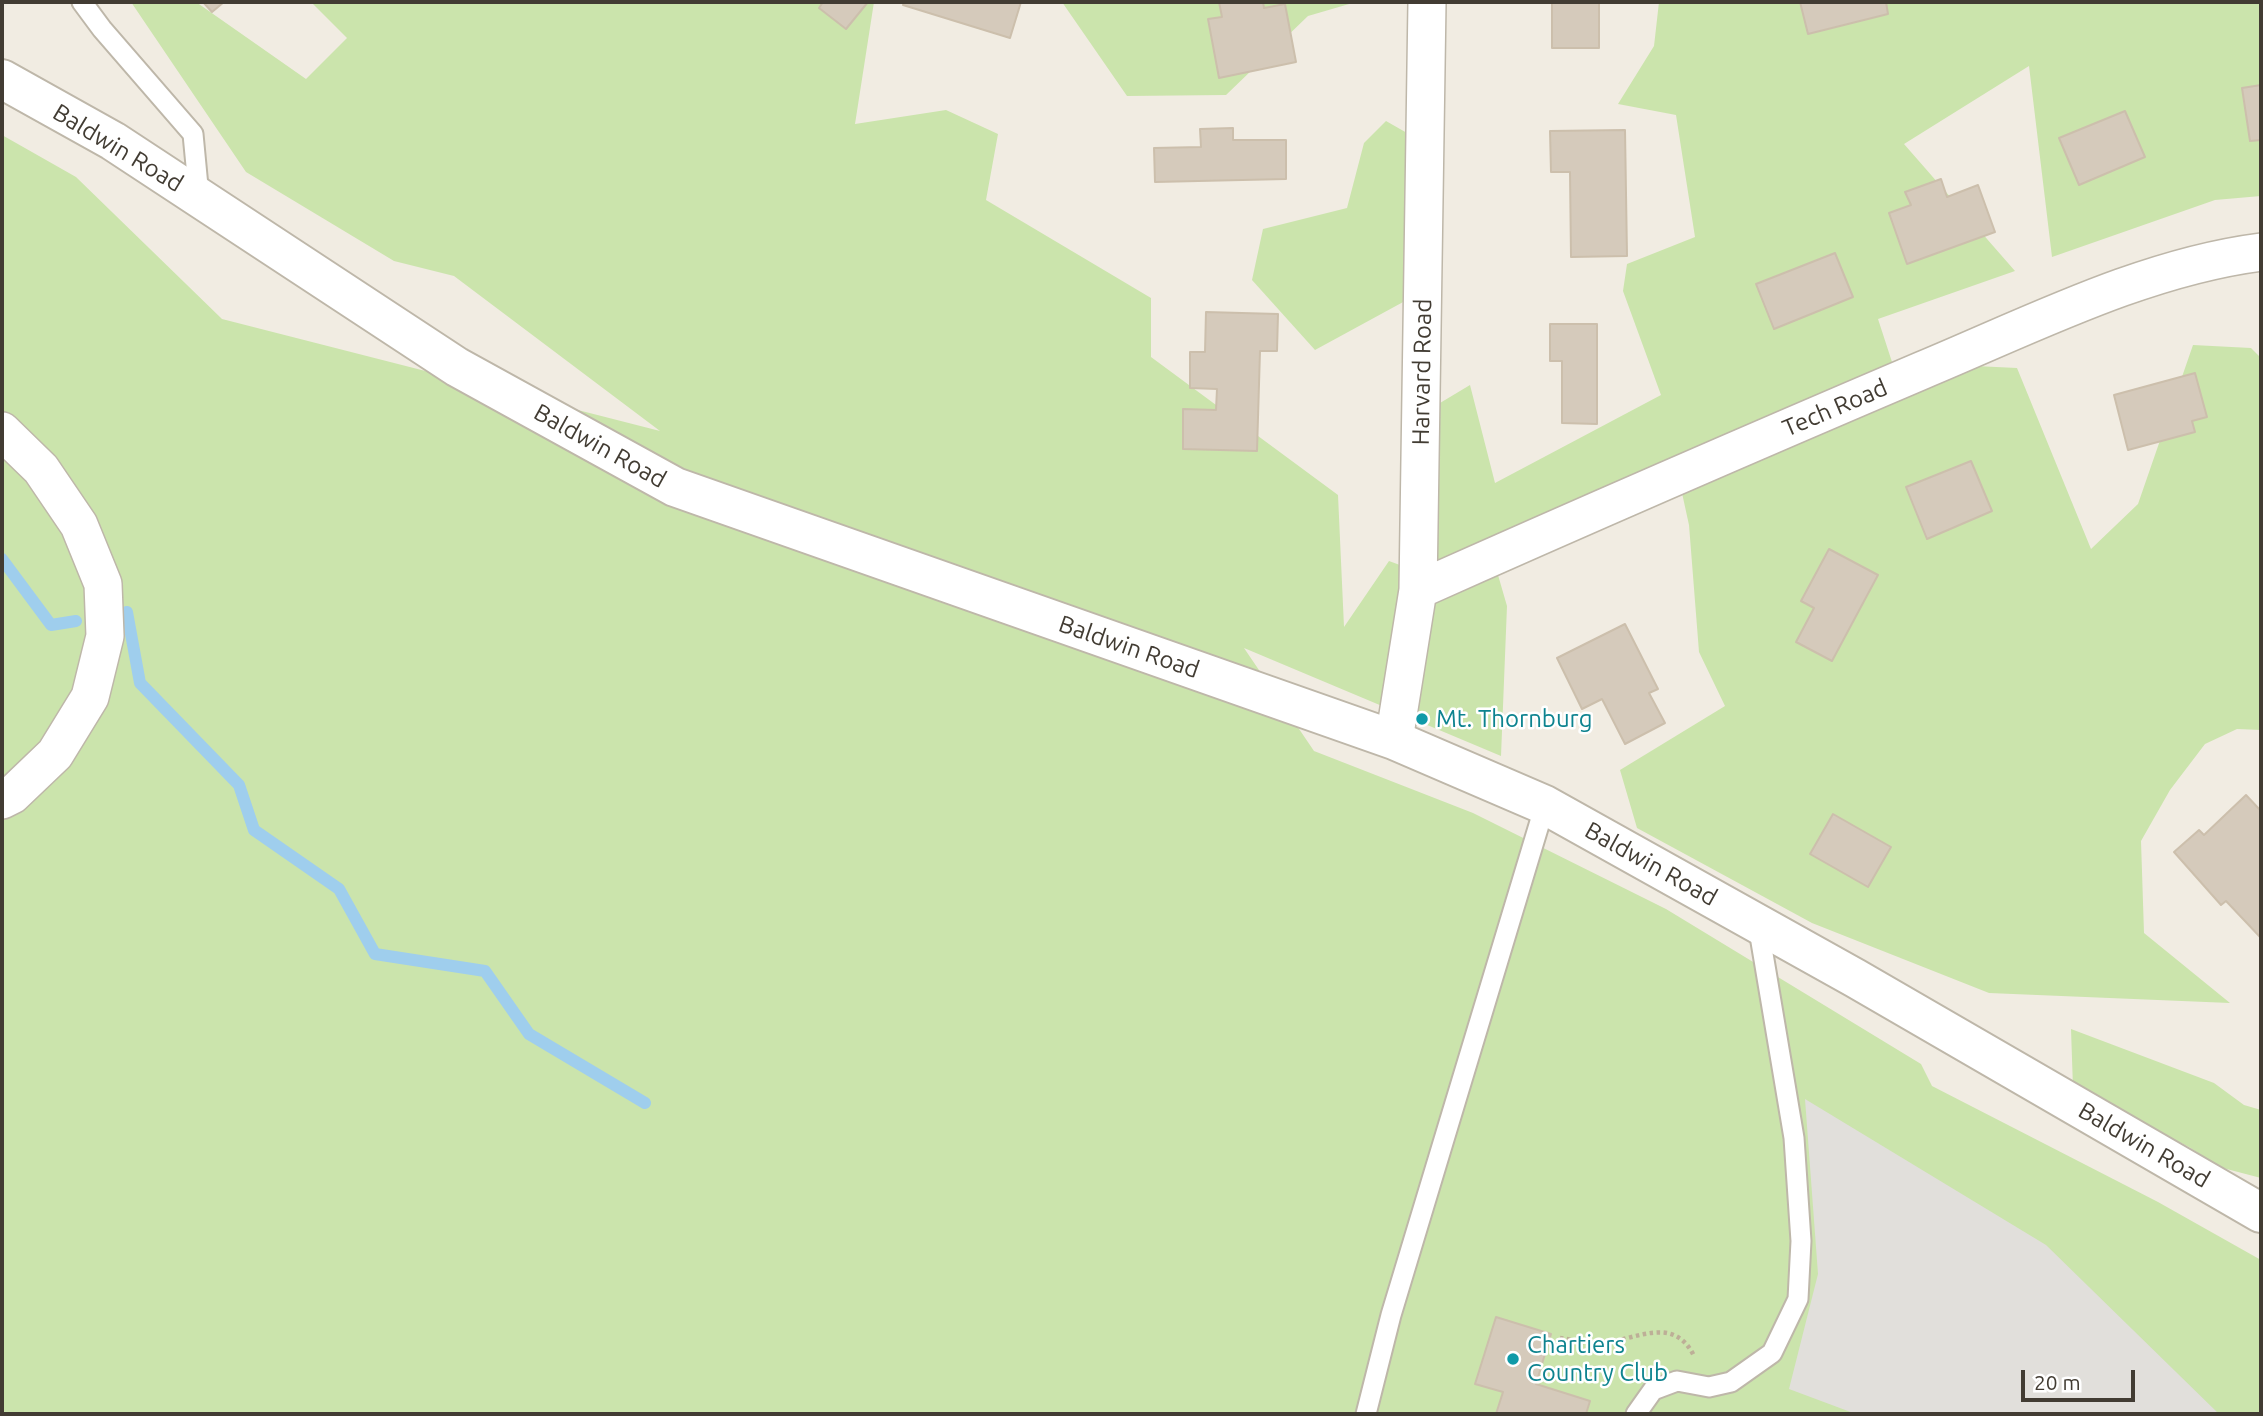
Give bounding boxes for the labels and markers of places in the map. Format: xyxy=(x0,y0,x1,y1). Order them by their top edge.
place label: Mt. Thornburg xyxy=(1436,705,1592,733)
marker: Mt. Thornburg xyxy=(1414,711,1430,727)
place label: Chartiers Country Club xyxy=(1527,1331,1668,1387)
marker: Chartiers Country Club xyxy=(1505,1351,1521,1367)

